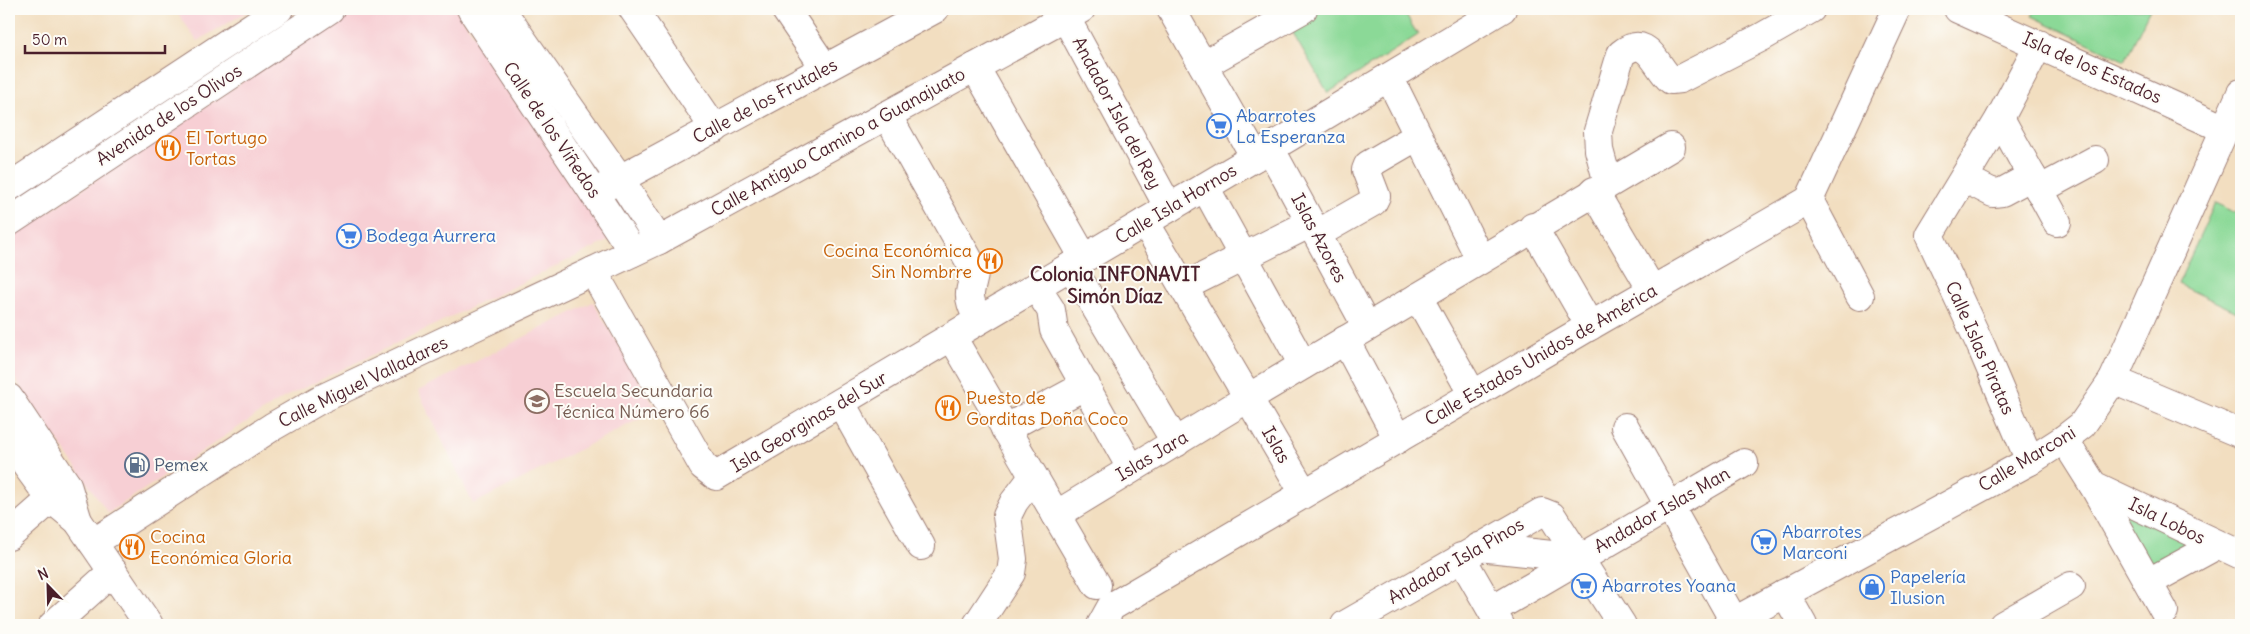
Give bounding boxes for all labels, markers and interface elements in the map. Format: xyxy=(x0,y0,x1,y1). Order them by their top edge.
scale bar xyxy=(25,22,165,54)
street label: Isla de los Estados xyxy=(2019,27,2165,108)
text: 50 m xyxy=(32,30,67,49)
street label: Andador Isla del Rey xyxy=(1068,33,1167,193)
street label: Calle de los Frutales xyxy=(688,53,841,148)
street label: Calle de los Viñedos xyxy=(498,57,607,202)
street label: Avenida de los Olivos xyxy=(91,59,246,170)
street label: Calle Antiguo Camino a Guanajuato xyxy=(707,62,969,221)
place label: Abarrotes La Esperanza xyxy=(1236,104,1346,148)
supermarket icon: Abarrotes La Esperanza xyxy=(1206,113,1232,139)
place label: El Tortugo Tortas xyxy=(186,126,267,170)
restaurant icon: El Tortugo Tortas xyxy=(155,135,181,161)
street label: Calle Isla Hornos xyxy=(1111,158,1241,249)
street label: Islas Azores xyxy=(1286,189,1353,286)
supermarket icon: Bodega Aurrera xyxy=(336,223,362,249)
place label: Bodega Aurrera xyxy=(366,224,496,247)
place label: Cocina Económica Sin Nombrre xyxy=(823,239,972,283)
restaurant icon: Cocina Económica Sin Nombrre xyxy=(977,248,1003,274)
district label: Colonia INFONAVIT Simón Díaz xyxy=(1030,262,1200,308)
street label: Calle Islas Piratas xyxy=(1941,277,2020,418)
street label: Calle Estados Unidos de América xyxy=(1421,279,1661,431)
street label: Calle Miguel Valladares xyxy=(274,331,451,433)
street label: Isla Georginas del Sur xyxy=(726,365,892,477)
place label: Escuela Secundaria Técnica Número 66 xyxy=(554,379,713,423)
place label: Puesto de Gorditas Doña Coco xyxy=(966,386,1128,430)
school or university icon: Escuela Secundaria Técnica Número 66 xyxy=(524,388,550,414)
restaurant icon: Puesto de Gorditas Doña Coco xyxy=(935,395,961,421)
street label: Calle Marconi xyxy=(1974,421,2080,497)
street label: Islas xyxy=(1257,422,1296,467)
street label: Islas Jara xyxy=(1112,425,1192,486)
fuel station icon: Pemex xyxy=(124,452,150,478)
place label: Pemex xyxy=(154,453,208,476)
street label: Andador Islas Man xyxy=(1590,461,1734,558)
street label: Isla Lobos xyxy=(2125,492,2209,549)
street label: Andador Isla Pinos xyxy=(1384,512,1528,609)
place label: Abarrotes Marconi xyxy=(1782,520,1862,564)
place label: Cocina Económica Gloria xyxy=(150,525,292,569)
supermarket icon: Abarrotes Marconi xyxy=(1751,529,1777,555)
restaurant icon: Cocina Económica Gloria xyxy=(119,534,145,560)
north arrow xyxy=(22,562,72,612)
text: N xyxy=(35,564,51,584)
place label: Papelería Ilusion xyxy=(1890,565,1966,609)
supermarket icon: Abarrotes Yoana xyxy=(1571,573,1597,599)
place label: Abarrotes Yoana xyxy=(1602,574,1736,597)
shop icon: Papelería Ilusion xyxy=(1859,574,1885,600)

